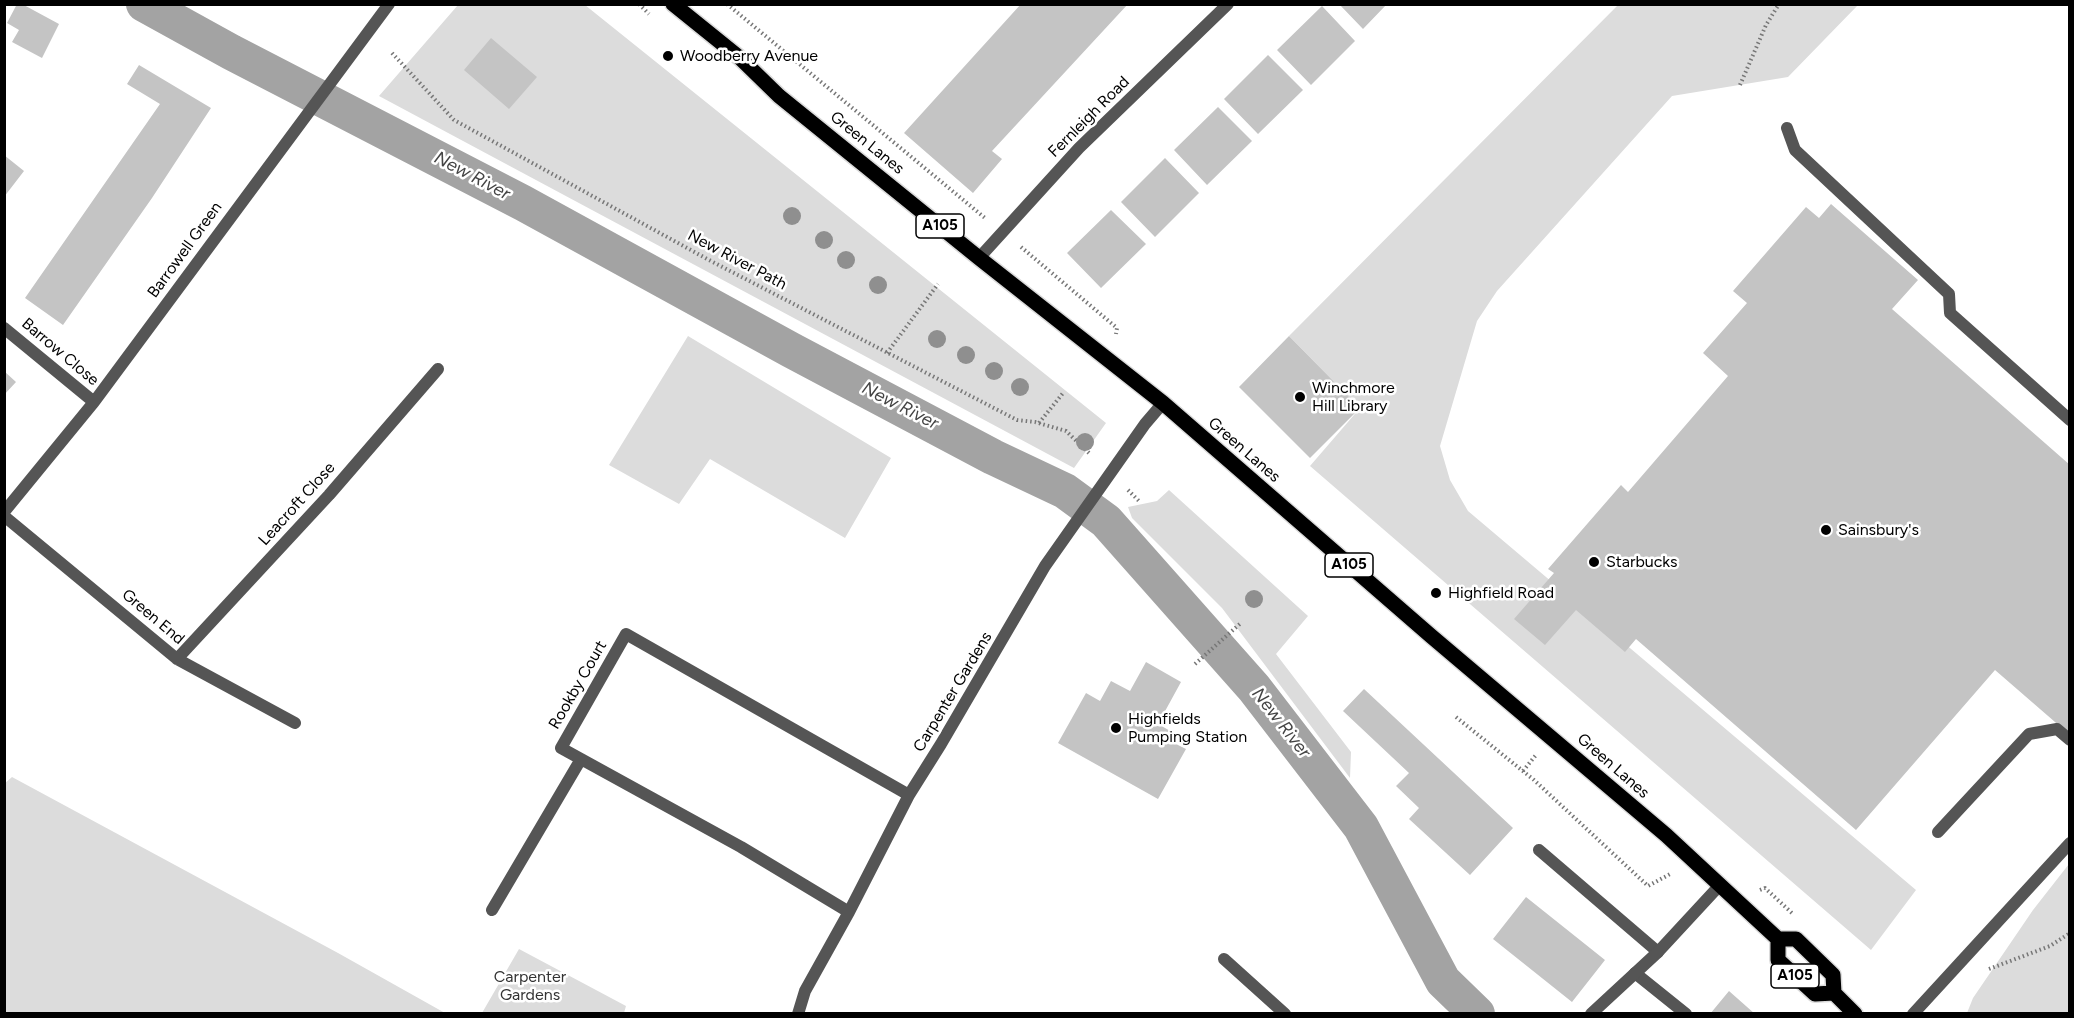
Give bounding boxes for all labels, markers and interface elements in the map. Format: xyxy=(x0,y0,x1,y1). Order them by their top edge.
place label: Woodberry Avenue xyxy=(680,46,818,66)
marker: Woodberry Avenue xyxy=(661,49,675,63)
street label: Fernleigh Road xyxy=(1044,72,1134,162)
street label: Green Lanes xyxy=(826,107,908,179)
water label: New River xyxy=(430,147,514,205)
street label: Barrowell Green xyxy=(144,198,226,302)
road number: A105 xyxy=(916,214,964,238)
street label: New River Path xyxy=(684,226,790,294)
street label: Barrow Close xyxy=(18,314,102,390)
water label: New River xyxy=(858,378,942,434)
place label: Winchmore Hill Library xyxy=(1312,378,1395,416)
marker: Winchmore Hill Library xyxy=(1293,390,1307,404)
street label: Green Lanes xyxy=(1204,413,1284,487)
street label: Leacroft Close xyxy=(255,459,339,549)
place label: Sainsbury's xyxy=(1838,520,1919,540)
marker: Sainsbury's xyxy=(1819,523,1833,537)
place label: Starbucks xyxy=(1606,552,1678,572)
road number: A105 xyxy=(1325,553,1373,577)
marker: Starbucks xyxy=(1587,555,1601,569)
place label: Highfield Road xyxy=(1448,583,1554,603)
street label: Green End xyxy=(118,585,188,649)
marker: Highfield Road xyxy=(1429,586,1443,600)
street label: Carpenter Gardens xyxy=(910,629,996,755)
street label: Rookby Court xyxy=(545,637,611,733)
water label: New River xyxy=(1247,684,1315,762)
place label: Highfields Pumping Station xyxy=(1128,709,1247,747)
marker: Highfields Pumping Station xyxy=(1109,721,1123,735)
street label: Green Lanes xyxy=(1573,729,1653,803)
road number: A105 xyxy=(1771,964,1819,988)
park label: Carpenter Gardens xyxy=(494,967,566,1005)

